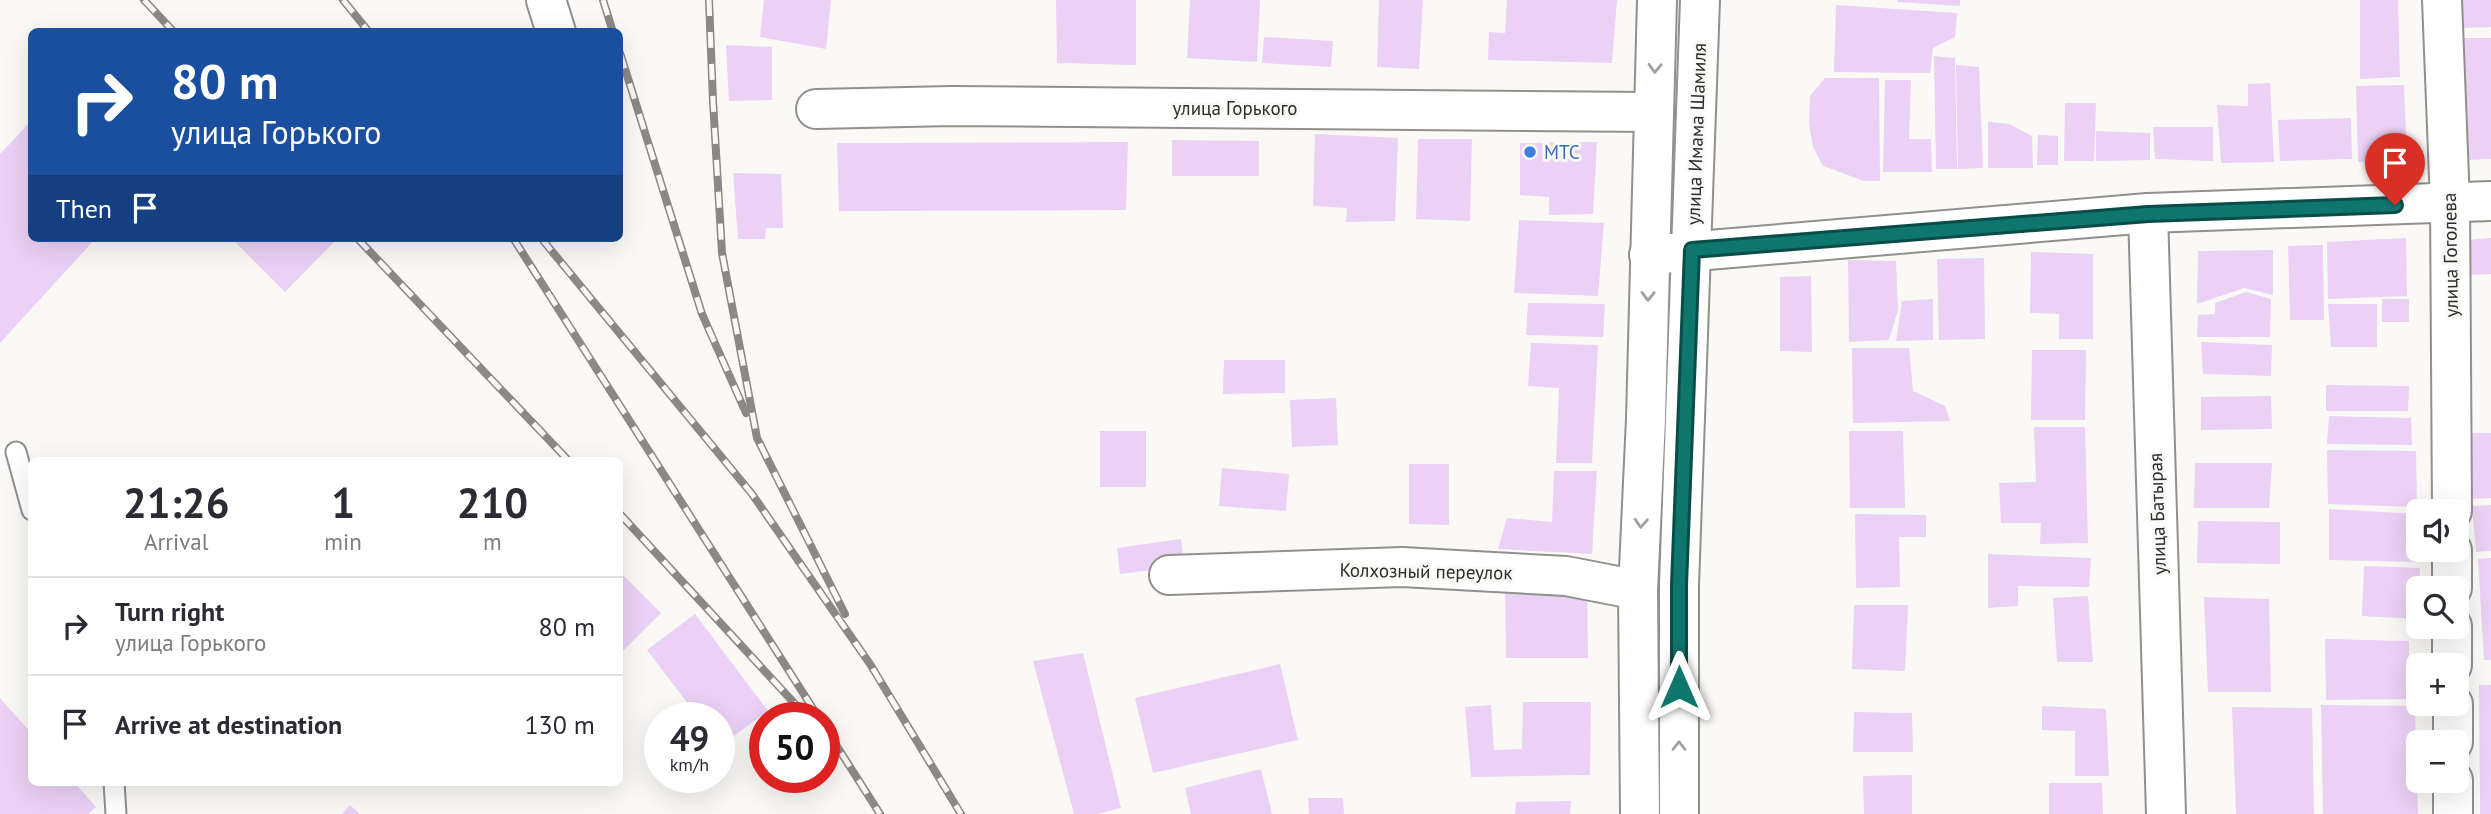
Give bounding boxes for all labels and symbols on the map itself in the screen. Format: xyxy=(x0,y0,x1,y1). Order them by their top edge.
street label: улица Имама Шамиля xyxy=(1681,43,1711,225)
one-way arrow xyxy=(1647,63,1663,74)
street label: улица Горького xyxy=(1173,96,1297,120)
pin xyxy=(2365,133,2425,205)
place label: МТС xyxy=(1544,140,1580,164)
marker: МТС xyxy=(1522,144,1538,160)
street label: улица Гоголева xyxy=(2437,192,2463,318)
one-way arrow xyxy=(1640,291,1656,301)
street label: улица Батырая xyxy=(2143,453,2171,575)
one-way arrow xyxy=(1634,518,1649,529)
street label: Колхозный переулок xyxy=(1339,557,1513,585)
position arrow xyxy=(1642,650,1716,724)
speed limit sign: 50 xyxy=(749,702,840,793)
one-way arrow xyxy=(1671,740,1687,751)

